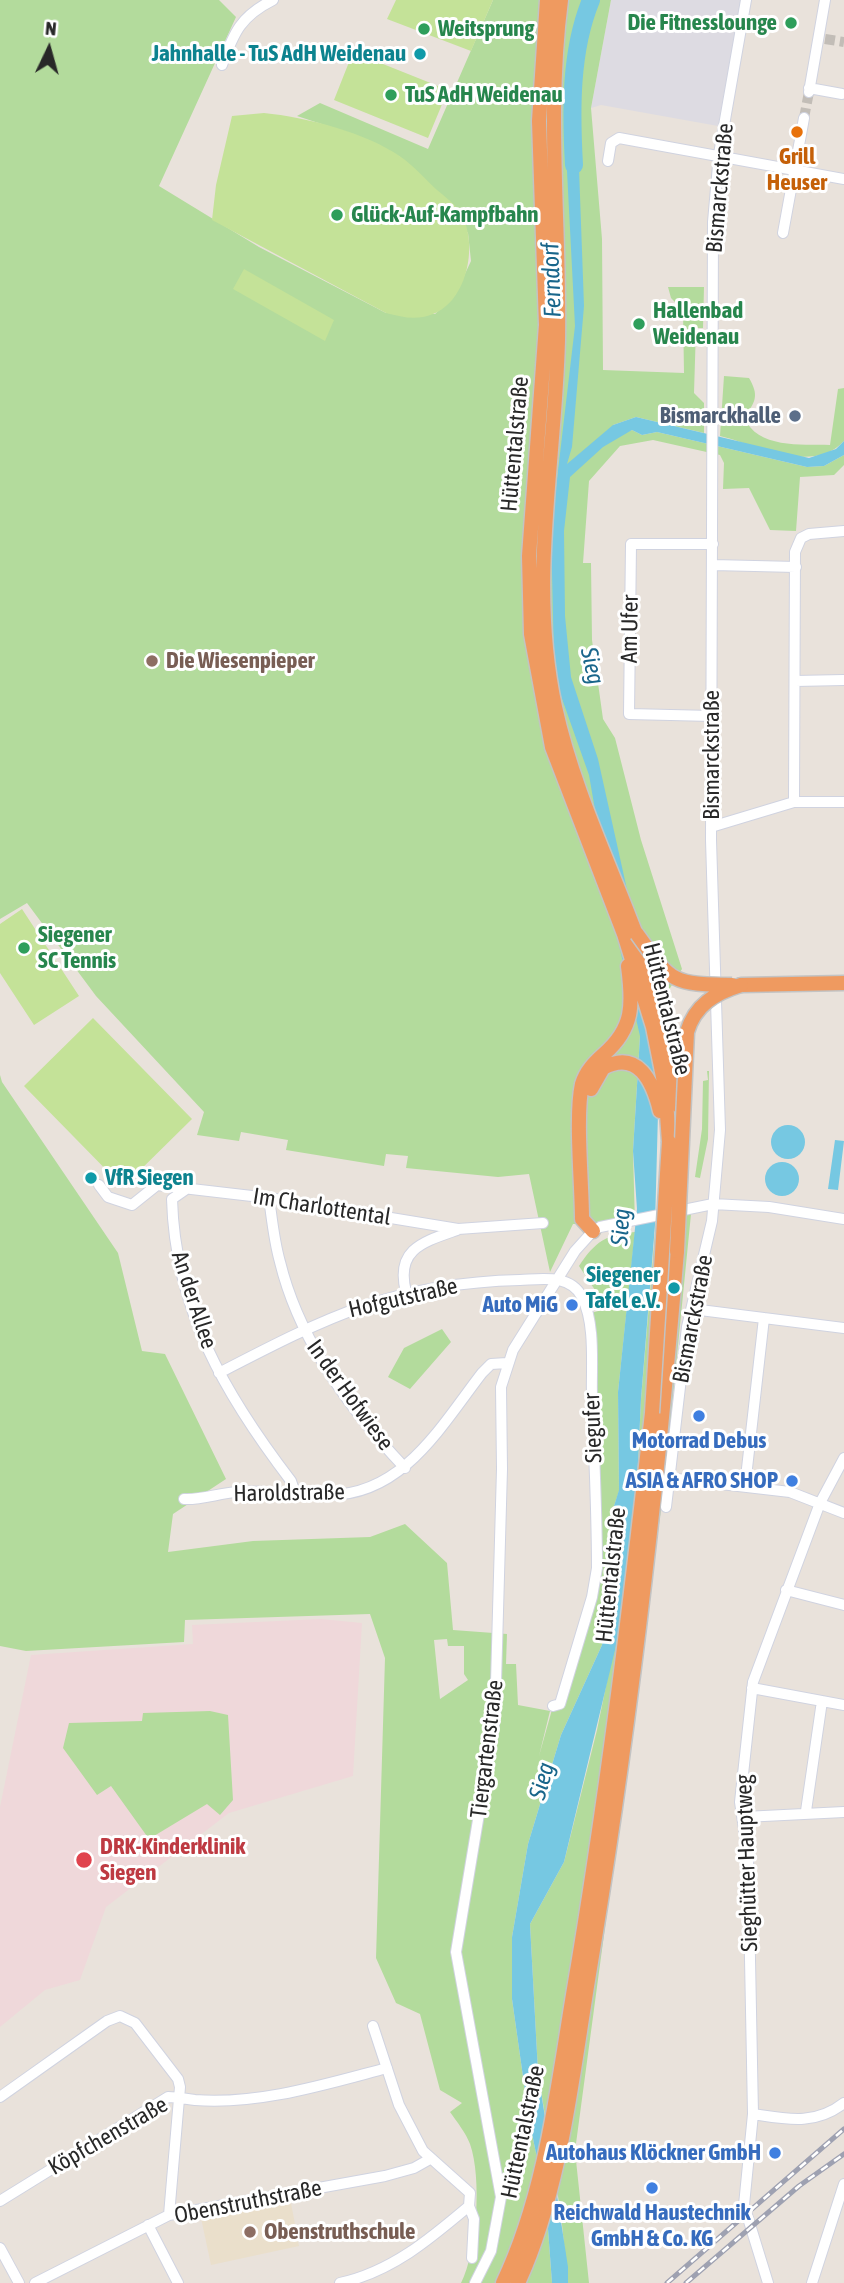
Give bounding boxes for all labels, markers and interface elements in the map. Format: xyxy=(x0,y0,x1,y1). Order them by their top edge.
place label: Die Fitnesslounge xyxy=(627,9,777,37)
north arrow xyxy=(14,14,84,84)
place label: Weitsprung xyxy=(438,15,534,43)
marker: Die Fitnesslounge xyxy=(783,15,799,31)
text: N xyxy=(44,17,57,40)
marker: Weitsprung xyxy=(416,21,432,37)
place label: Jahnhalle - TuS AdH Weidenau xyxy=(152,40,406,68)
marker: Jahnhalle - TuS AdH Weidenau xyxy=(412,46,428,62)
place label: TuS AdH Weidenau xyxy=(405,81,563,109)
marker: TuS AdH Weidenau xyxy=(383,87,399,103)
street label: Bismarckstraße xyxy=(701,122,739,254)
marker: Grill Heuser xyxy=(789,124,805,140)
place label: Grill Heuser xyxy=(767,143,827,197)
place label: Glück-Auf-Kampfbahn xyxy=(351,201,538,229)
marker: Glück-Auf-Kampfbahn xyxy=(329,207,345,223)
water label: Ferndorf xyxy=(536,242,568,318)
place label: Hallenbad Weidenau xyxy=(653,297,743,351)
marker: Hallenbad Weidenau xyxy=(631,316,647,332)
street label: Hüttentalstraße xyxy=(495,375,535,513)
place label: Bismarckhalle xyxy=(660,402,781,430)
marker: Bismarckhalle xyxy=(787,408,803,424)
street label: Am Ufer xyxy=(616,595,644,663)
water label: Sieg xyxy=(574,645,610,687)
place label: Die Wiesenpieper xyxy=(166,647,315,675)
marker: Die Wiesenpieper xyxy=(144,653,160,669)
street label: Bismarckstraße xyxy=(698,690,726,820)
place label: Siegener SC Tennis xyxy=(38,921,116,975)
marker: Siegener SC Tennis xyxy=(16,940,32,956)
street label: Hüttentalstraße xyxy=(637,940,697,1078)
place label: VfR Siegen xyxy=(105,1164,194,1192)
marker: VfR Siegen xyxy=(83,1170,99,1186)
street label: Im Charlottental xyxy=(251,1182,393,1232)
water label: Sieg xyxy=(605,1207,637,1247)
street label: An der Allee xyxy=(165,1248,223,1352)
street label: Bismarckstraße xyxy=(667,1253,719,1385)
place label: Siegener Tafel e.V. xyxy=(586,1261,660,1315)
street label: Hofgutstraße xyxy=(346,1272,460,1324)
marker: Siegener Tafel e.V. xyxy=(666,1280,682,1296)
place label: Auto MiG xyxy=(482,1291,558,1319)
marker: Auto MiG xyxy=(564,1297,580,1313)
street label: In der Hofwiese xyxy=(301,1334,399,1456)
street label: Siegufer xyxy=(578,1393,608,1463)
marker: Motorrad Debus xyxy=(691,1408,707,1424)
place label: Motorrad Debus xyxy=(632,1427,766,1455)
place label: ASIA & AFRO SHOP xyxy=(626,1467,778,1495)
marker: ASIA & AFRO SHOP xyxy=(784,1473,800,1489)
street label: Haroldstraße xyxy=(233,1478,345,1508)
street label: Hüttentalstraße xyxy=(590,1506,632,1644)
street label: Tiergartenstraße xyxy=(465,1678,509,1820)
water label: Sieg xyxy=(523,1759,561,1803)
street label: Sieghütter Hauptweg xyxy=(730,1774,764,1952)
place label: DRK-Kinderklinik Siegen xyxy=(100,1833,245,1887)
marker: DRK-Kinderklinik Siegen xyxy=(74,1850,94,1870)
street label: Hüttentalstraße xyxy=(495,2063,551,2201)
street label: Köpfchenstraße xyxy=(43,2091,173,2181)
place label: Autohaus Klöckner GmbH xyxy=(546,2139,761,2167)
marker: Autohaus Klöckner GmbH xyxy=(767,2145,783,2161)
street label: Obenstruthstraße xyxy=(172,2174,324,2230)
marker: Reichwald Haustechnik GmbH & Co. KG xyxy=(644,2180,660,2196)
place label: Reichwald Haustechnik GmbH & Co. KG xyxy=(553,2199,751,2253)
place label: Obenstruthschule xyxy=(264,2218,416,2246)
marker: Obenstruthschule xyxy=(242,2224,258,2240)

